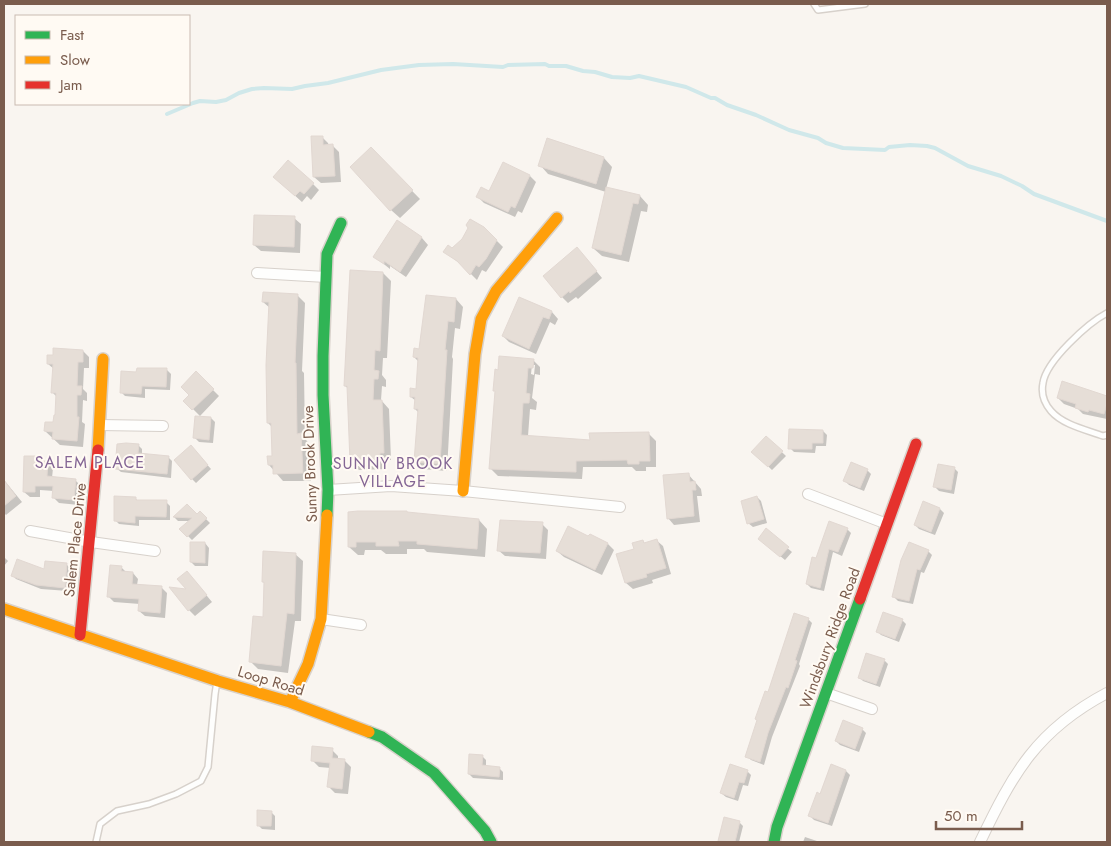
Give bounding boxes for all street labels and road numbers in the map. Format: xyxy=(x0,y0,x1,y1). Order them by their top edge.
street label: Sunny Brook Drive xyxy=(297,405,323,523)
street label: Salem Place Drive xyxy=(58,482,92,598)
street label: Windsbury Ridge Road xyxy=(794,565,866,711)
street label: Loop Road xyxy=(235,660,307,702)

